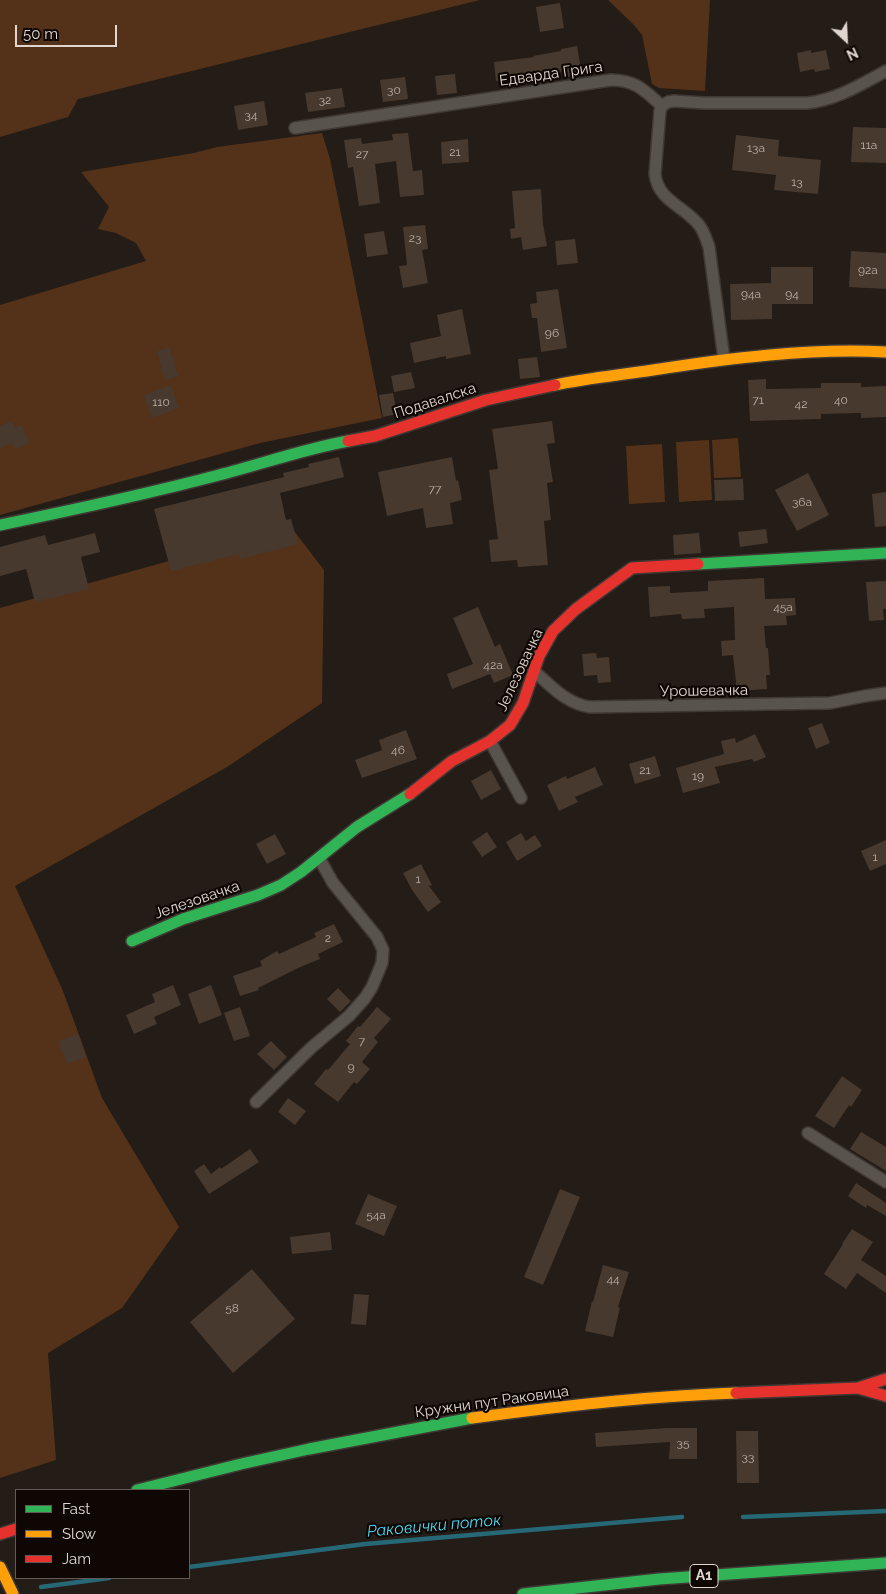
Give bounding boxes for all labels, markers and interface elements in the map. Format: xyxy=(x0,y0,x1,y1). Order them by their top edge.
scale bar xyxy=(18,15,120,47)
north arrow xyxy=(821,15,871,65)
text: 50 m xyxy=(23,25,58,43)
text: N xyxy=(844,44,861,63)
street label: Едварда Грига xyxy=(498,58,604,90)
house number: 30 xyxy=(387,83,401,97)
house number: 32 xyxy=(319,93,331,107)
house number: 34 xyxy=(245,108,257,122)
house number: 11a xyxy=(861,138,877,152)
house number: 13a xyxy=(747,141,765,155)
house number: 21 xyxy=(449,145,461,159)
house number: 27 xyxy=(356,147,368,161)
house number: 13 xyxy=(791,175,803,189)
house number: 23 xyxy=(409,231,421,245)
house number: 92a xyxy=(858,263,878,277)
house number: 94a xyxy=(741,287,761,301)
house number: 94 xyxy=(785,287,799,301)
house number: 96 xyxy=(545,326,559,340)
street label: Подавалска xyxy=(392,379,478,423)
house number: 71 xyxy=(752,393,764,407)
house number: 40 xyxy=(834,393,848,407)
house number: 110 xyxy=(152,395,170,409)
house number: 42 xyxy=(795,397,807,411)
house number: 77 xyxy=(429,482,441,496)
house number: 36a xyxy=(792,495,812,509)
house number: 45a xyxy=(773,600,793,614)
street label: Јелезовачка xyxy=(493,626,547,714)
house number: 42a xyxy=(483,658,503,672)
street label: Урошевачка xyxy=(660,681,748,701)
house number: 46 xyxy=(391,743,405,757)
house number: 21 xyxy=(639,763,651,777)
house number: 19 xyxy=(692,769,704,783)
house number: 1 xyxy=(872,850,878,864)
house number: 1 xyxy=(415,872,421,886)
street label: Јелезовачка xyxy=(152,877,242,923)
house number: 2 xyxy=(325,931,331,945)
house number: 7 xyxy=(359,1034,365,1048)
house number: 9 xyxy=(347,1060,355,1074)
house number: 54a xyxy=(366,1208,386,1222)
house number: 44 xyxy=(606,1272,620,1286)
house number: 58 xyxy=(225,1301,239,1315)
street label: Кружни пут Раковица xyxy=(414,1382,570,1422)
house number: 35 xyxy=(677,1436,689,1450)
house number: 33 xyxy=(742,1450,754,1464)
legend xyxy=(15,1489,190,1579)
text: Fast xyxy=(62,1500,90,1518)
water label: Раковички поток xyxy=(366,1511,502,1541)
text: Slow xyxy=(62,1525,96,1543)
text: Jam xyxy=(62,1550,91,1568)
road number: A1 xyxy=(690,1564,718,1588)

